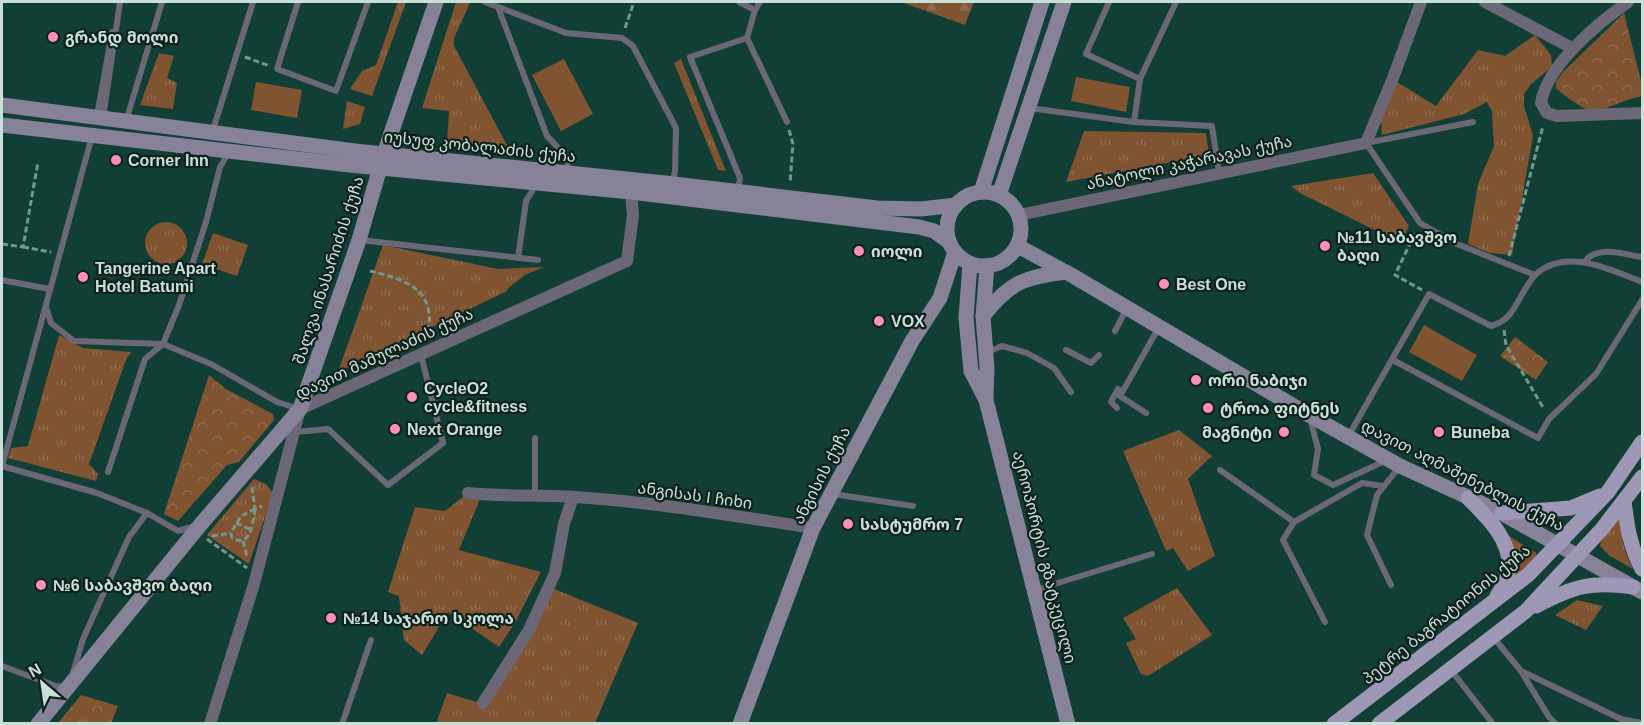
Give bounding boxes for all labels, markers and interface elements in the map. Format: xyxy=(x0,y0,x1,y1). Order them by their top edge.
place label: გრანდ მოლი xyxy=(65,29,178,48)
marker: გრანდ მოლი xyxy=(46,30,60,44)
street label: იუსუფ კობალაძის ქუჩა xyxy=(383,128,577,167)
street label: ანატოლი კაჭარავას ქუჩა xyxy=(1085,132,1294,195)
place label: Corner Inn xyxy=(128,152,209,169)
marker: Corner Inn xyxy=(109,153,123,167)
street label: შალვა ინასარიძის ქუჩა xyxy=(290,174,369,367)
place label: №11 საბავშვო ბაღი xyxy=(1337,229,1457,266)
marker: №11 საბავშვო ბაღი xyxy=(1318,239,1332,253)
place label: იოლი xyxy=(871,243,922,262)
marker: იოლი xyxy=(852,244,866,258)
place label: Tangerine Apart Hotel Batumi xyxy=(95,260,217,295)
marker: Tangerine Apart Hotel Batumi xyxy=(76,270,90,284)
place label: Best One xyxy=(1176,276,1246,293)
marker: Best One xyxy=(1157,277,1171,291)
street label: დავით მამულაძის ქუჩა xyxy=(293,305,476,404)
place label: VOX xyxy=(891,313,925,330)
marker: VOX xyxy=(872,314,886,328)
place label: ორი ნაბიჯი xyxy=(1208,372,1308,390)
marker: ორი ნაბიჯი xyxy=(1189,373,1203,387)
place label: CycleO2 cycle&fitness xyxy=(424,380,527,415)
marker: CycleO2 cycle&fitness xyxy=(405,390,419,404)
place label: ტროა ფიტნეს xyxy=(1220,400,1340,418)
marker: ტროა ფიტნეს xyxy=(1201,401,1215,415)
street label: დავით აღმაშენებლის ქუჩა xyxy=(1358,417,1567,536)
place label: Next Orange xyxy=(407,421,502,438)
marker: Next Orange xyxy=(388,422,402,436)
street label: ანგისის ქუჩა xyxy=(790,424,854,527)
place label: მაგნიტი xyxy=(1202,424,1272,442)
place label: Buneba xyxy=(1451,424,1510,441)
marker: მაგნიტი xyxy=(1277,425,1291,439)
marker: Buneba xyxy=(1432,425,1446,439)
street label: აეროპორტის გზატკეცილი xyxy=(1008,449,1079,666)
street label: ანგისას I ჩიხი xyxy=(636,479,753,513)
place label: სასტუმრო 7 xyxy=(860,516,963,534)
marker: სასტუმრო 7 xyxy=(841,517,855,531)
street label: პეტრე ბაგრატიონის ქუჩა xyxy=(1359,541,1534,688)
place label: №6 საბავშვო ბაღი xyxy=(53,577,212,596)
marker: №6 საბავშვო ბაღი xyxy=(34,578,48,592)
place label: №14 საჯარო სკოლა xyxy=(343,610,514,629)
marker: №14 საჯარო სკოლა xyxy=(324,611,338,625)
north arrow xyxy=(12,653,72,713)
text: N xyxy=(26,660,44,681)

